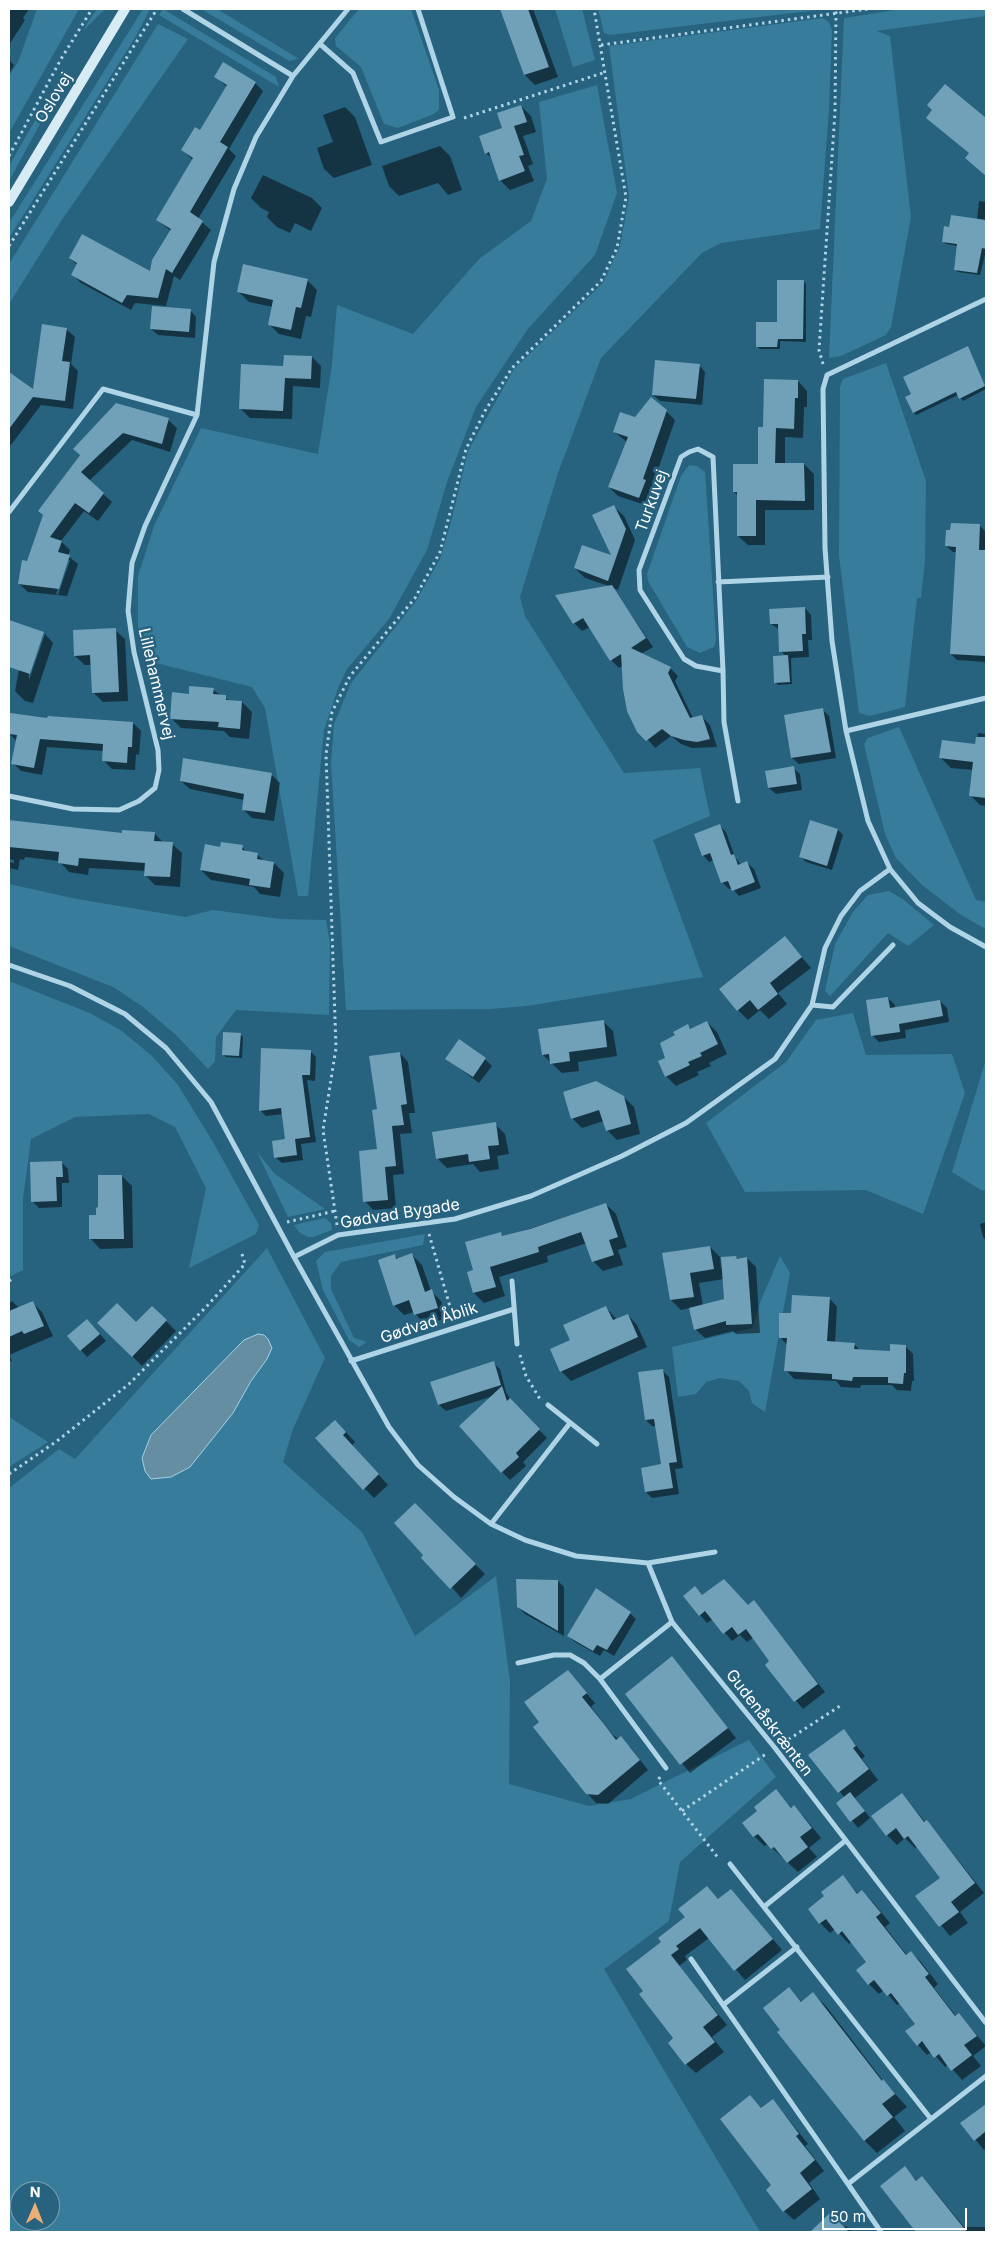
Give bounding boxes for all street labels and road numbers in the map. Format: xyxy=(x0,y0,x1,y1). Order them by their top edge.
street label: Oslovej xyxy=(31,69,77,127)
street label: Turkuvej xyxy=(632,467,672,535)
street label: Lillehammervej xyxy=(134,626,178,742)
street label: Gødvad Bygade xyxy=(339,1195,461,1233)
street label: Gødvad Åblik xyxy=(378,1298,480,1348)
street label: Gudenåskrænten xyxy=(721,1666,817,1780)

